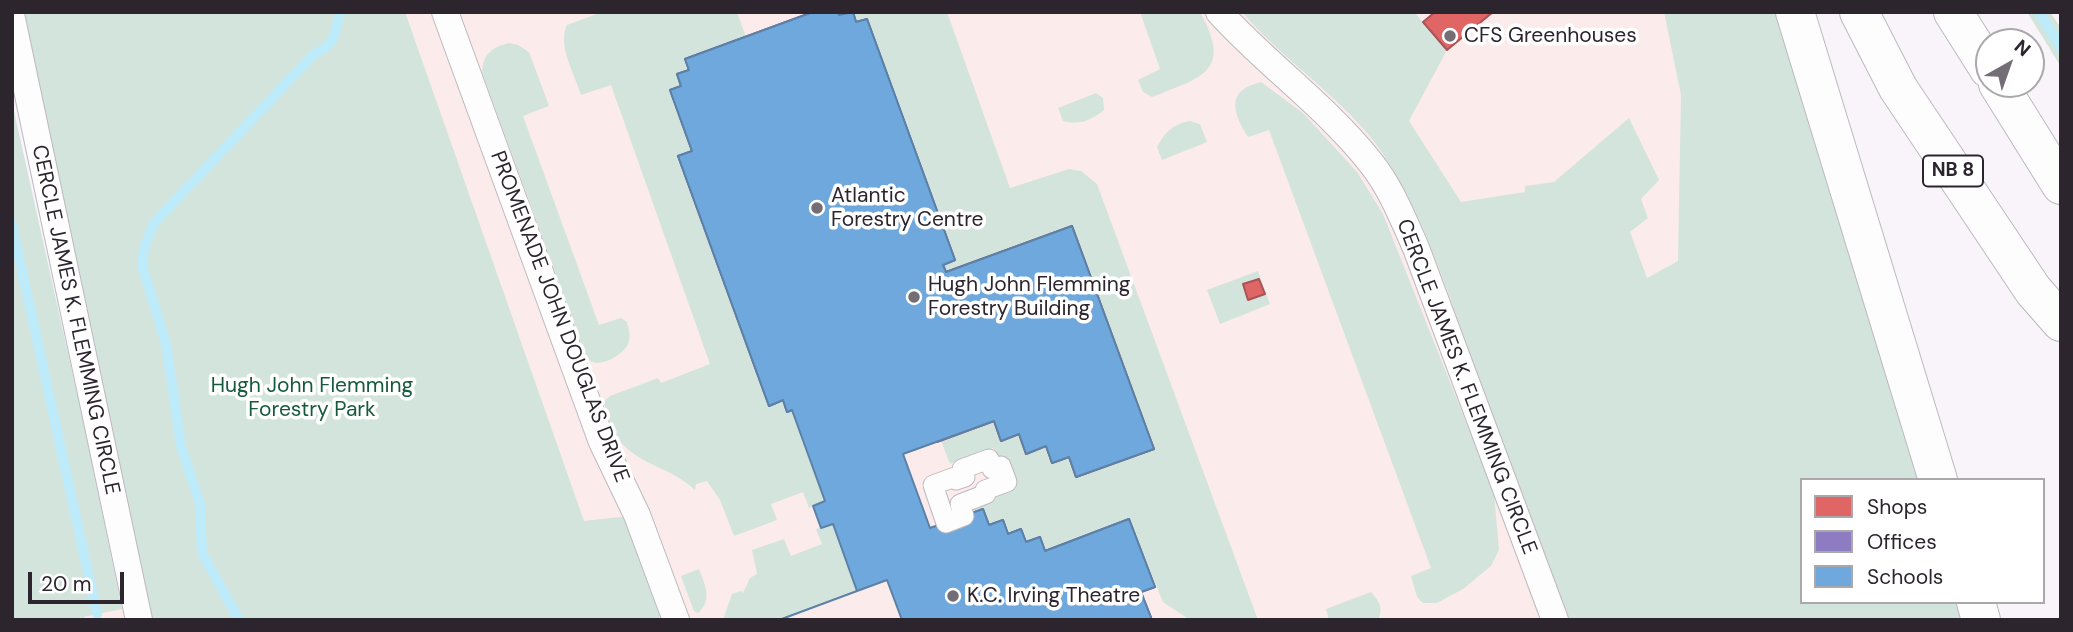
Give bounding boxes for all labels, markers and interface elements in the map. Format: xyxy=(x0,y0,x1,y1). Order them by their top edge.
place label: CFS Greenhouses xyxy=(1464,23,1637,49)
marker: CFS Greenhouses xyxy=(1442,28,1458,44)
north arrow xyxy=(1975,28,2045,98)
text: N xyxy=(2009,34,2036,62)
street label: CERCLE JAMES K. FLEMMING CIRCLE xyxy=(26,143,124,497)
street label: PROMENADE JOHN DOUGLAS DRIVE xyxy=(484,148,634,486)
road number: NB 8 xyxy=(1923,155,1983,186)
place label: Atlantic Forestry Centre xyxy=(831,183,983,233)
marker: Atlantic Forestry Centre xyxy=(809,200,825,216)
street label: CERCLE JAMES K. FLEMMING CIRCLE xyxy=(1390,216,1542,558)
place label: Hugh John Flemming Forestry Building xyxy=(928,272,1130,322)
marker: Hugh John Flemming Forestry Building xyxy=(906,289,922,305)
park label: Hugh John Flemming Forestry Park xyxy=(211,373,413,423)
legend xyxy=(1800,478,2045,604)
text: Shops xyxy=(1867,493,1927,521)
text: Offices xyxy=(1867,528,1937,556)
scale bar xyxy=(32,558,128,602)
text: Schools xyxy=(1867,563,1943,591)
text: 20 m xyxy=(41,570,92,598)
place label: K.C. Irving Theatre xyxy=(967,583,1140,609)
marker: K.C. Irving Theatre xyxy=(945,588,961,604)

